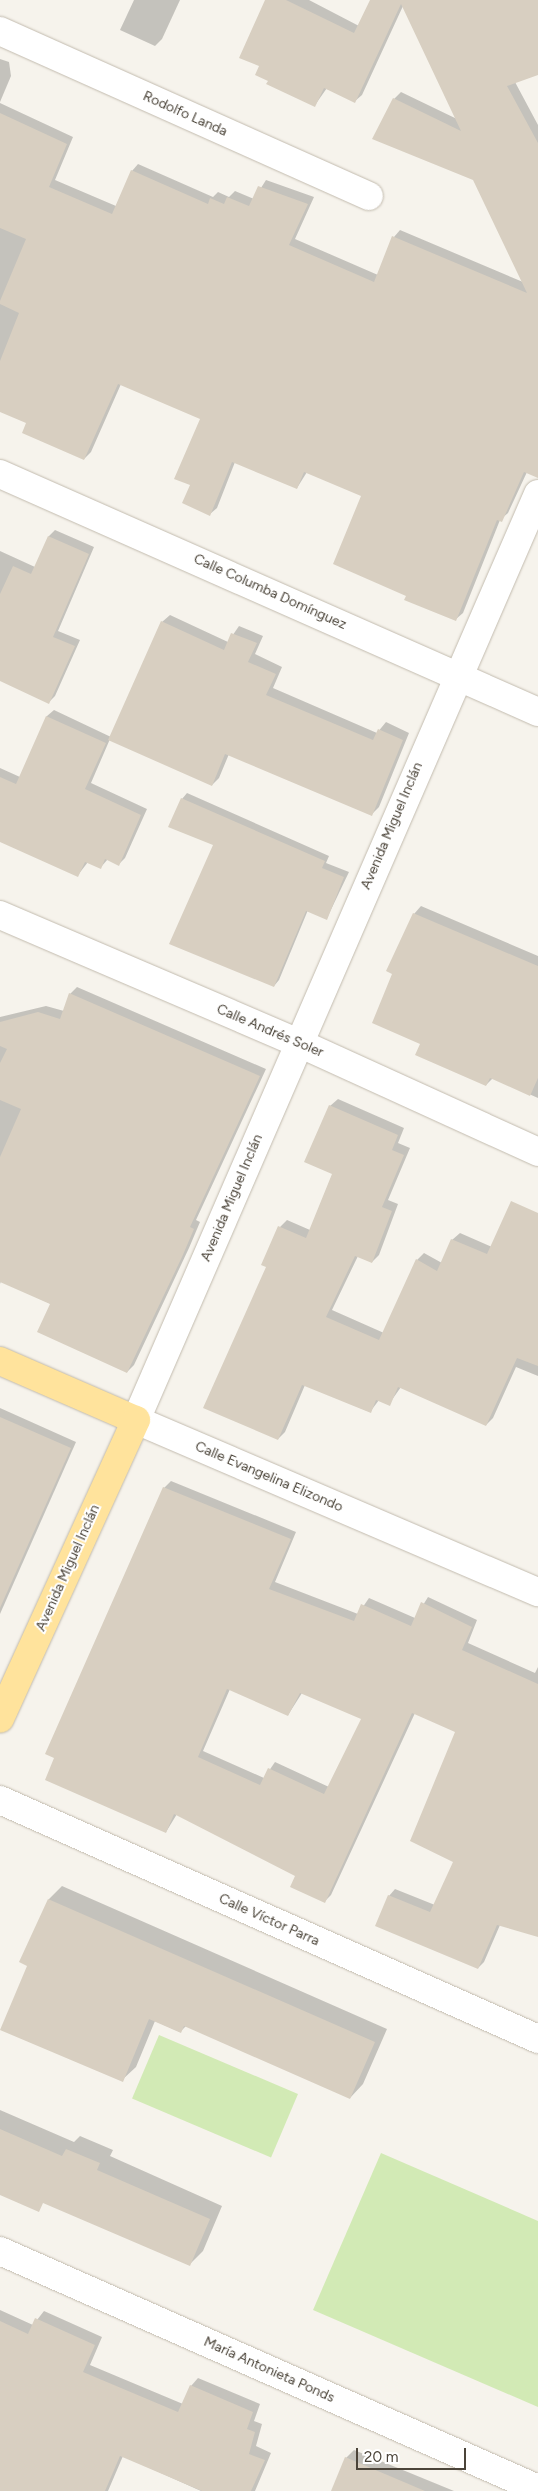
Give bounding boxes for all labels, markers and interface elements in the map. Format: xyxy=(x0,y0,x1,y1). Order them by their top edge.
street label: Rodolfo Landa xyxy=(140,88,230,140)
street label: Calle Columba Domínguez xyxy=(191,551,349,633)
street label: Avenida Miguel Inclán xyxy=(358,760,426,892)
street label: Calle Andrés Soler xyxy=(214,1001,326,1061)
street label: Avenida Miguel Inclán xyxy=(198,1132,266,1264)
street label: Calle Evangelina Elizondo xyxy=(192,1438,346,1516)
street label: Avenida Miguel Inclán xyxy=(33,1502,103,1634)
street label: Calle Víctor Parra xyxy=(216,1890,322,1950)
street label: María Antonieta Ponds xyxy=(201,2334,337,2406)
scale bar xyxy=(358,2438,468,2470)
text: 20 m xyxy=(364,2448,398,2466)

